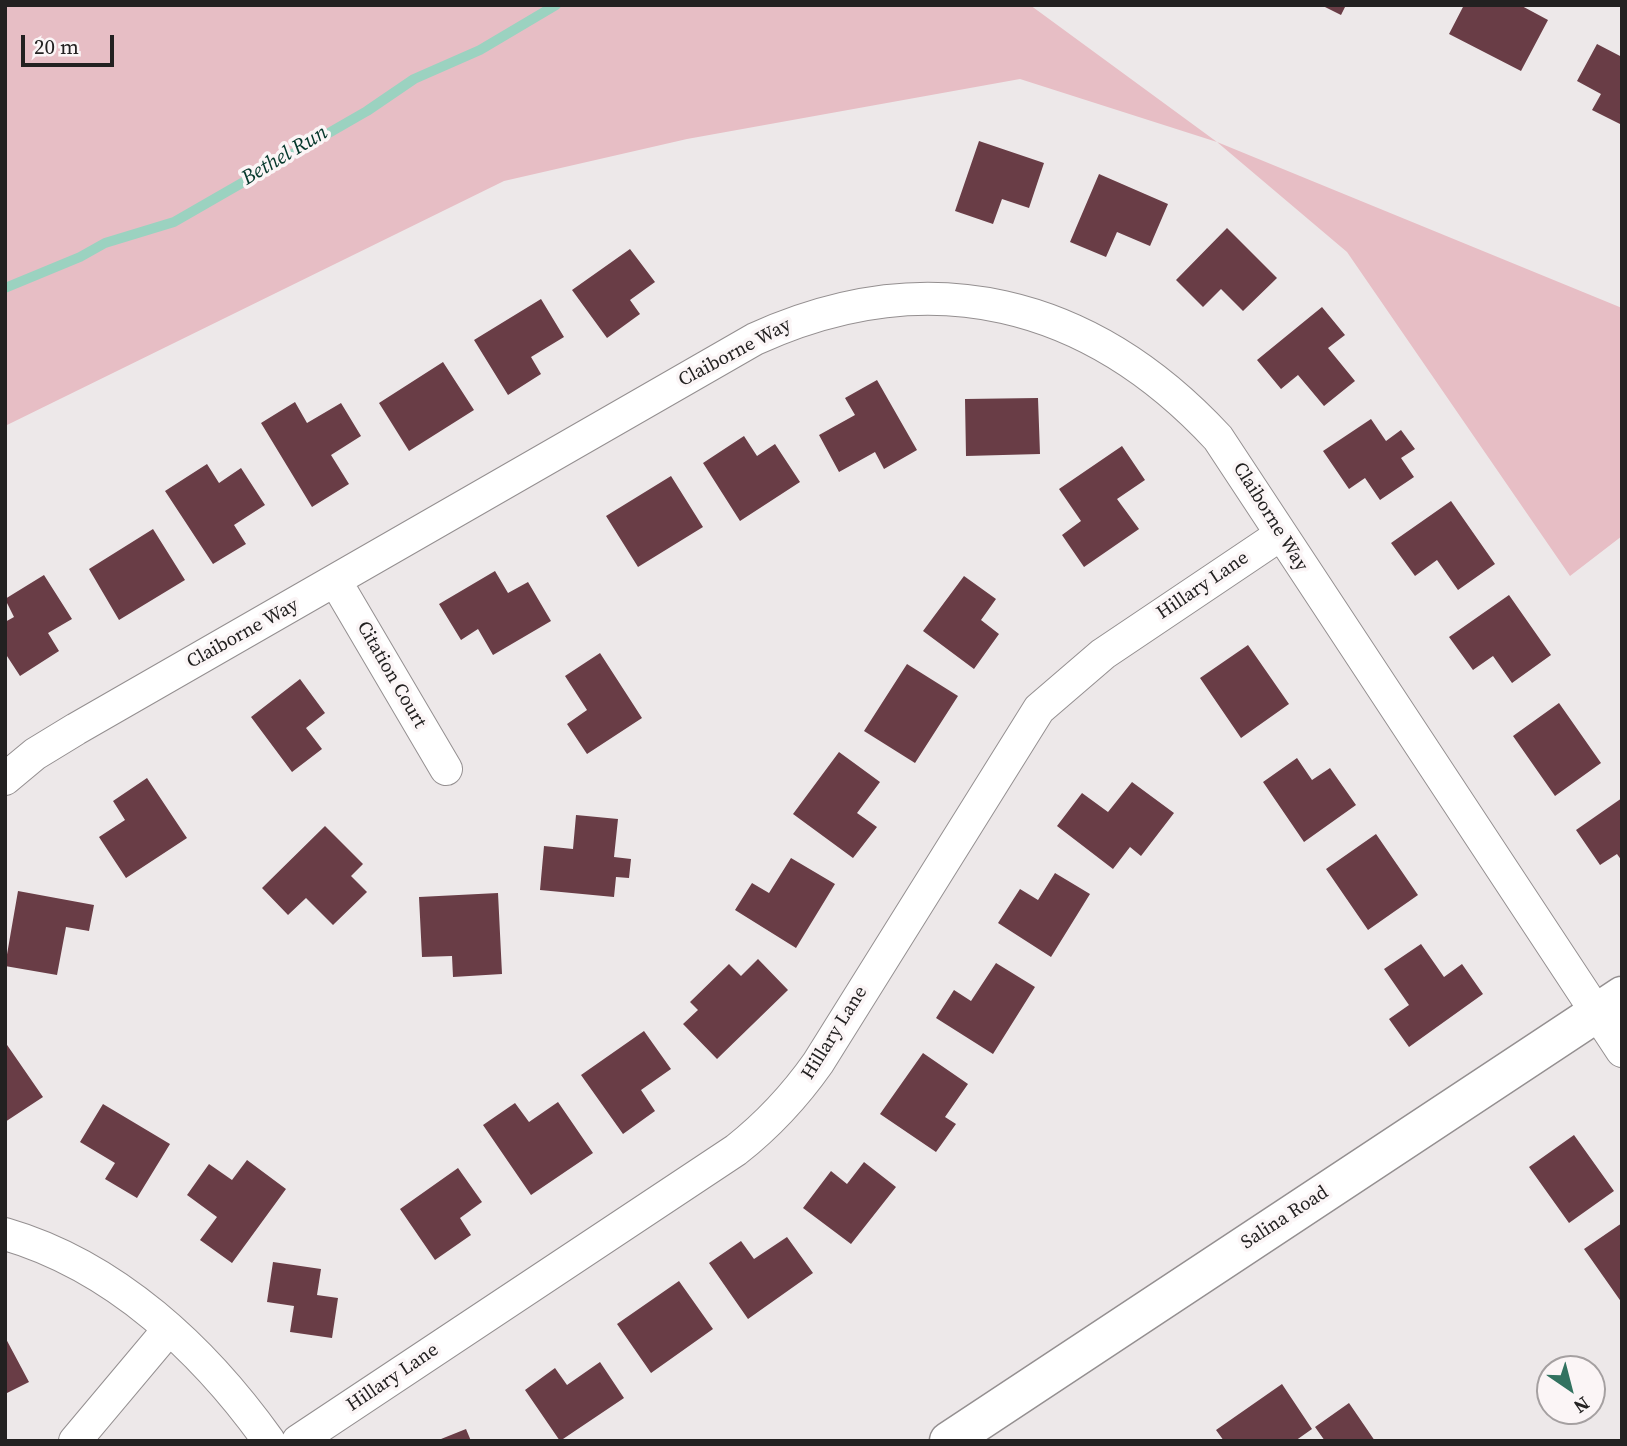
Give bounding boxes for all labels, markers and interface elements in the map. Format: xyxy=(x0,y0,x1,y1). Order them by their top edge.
scale bar xyxy=(24,21,117,65)
text: 20 m xyxy=(34,32,79,61)
water label: Bethel Run xyxy=(237,121,333,191)
street label: Claiborne Way xyxy=(675,314,795,392)
street label: Claiborne Way xyxy=(1227,458,1313,576)
street label: Hillary Lane xyxy=(1153,547,1253,625)
street label: Claiborne Way xyxy=(183,594,303,674)
street label: Citation Court xyxy=(351,618,431,732)
street label: Hillary Lane xyxy=(797,982,873,1084)
street label: Salina Road xyxy=(1237,1181,1333,1255)
street label: Hillary Lane xyxy=(343,1339,443,1417)
north arrow xyxy=(1536,1355,1606,1425)
text: N xyxy=(1569,1391,1595,1420)

